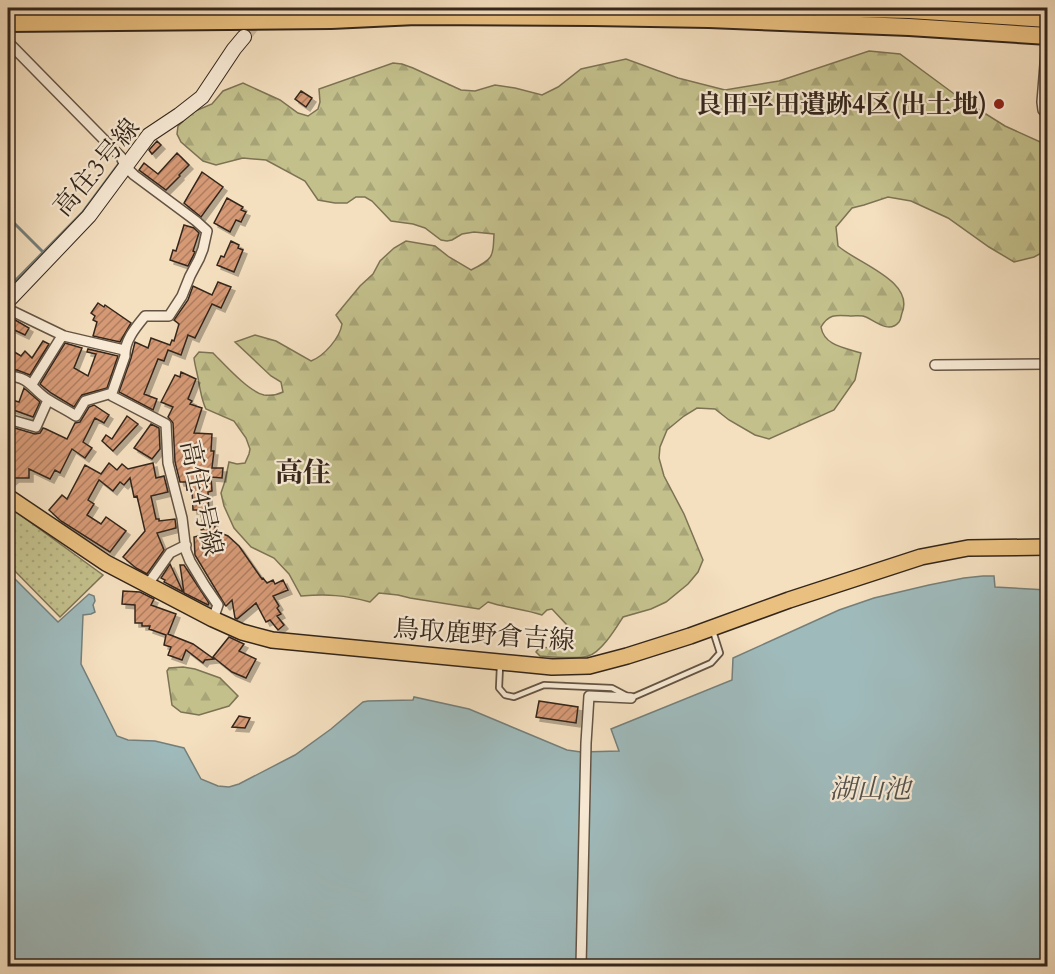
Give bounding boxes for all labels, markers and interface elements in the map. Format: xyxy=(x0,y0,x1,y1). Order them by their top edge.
place label: 良田平田遺跡4区(出土地) xyxy=(696,87,987,122)
marker: 良田平田遺跡4区(出土地) xyxy=(992,97,1006,111)
street label: 高住3号線 xyxy=(45,111,147,224)
street label: 高住4号線 xyxy=(172,437,231,559)
district label: 高住 xyxy=(275,454,331,492)
street label: 鳥取鹿野倉吉線 xyxy=(392,611,576,658)
water label: 湖山池 xyxy=(830,771,913,808)

